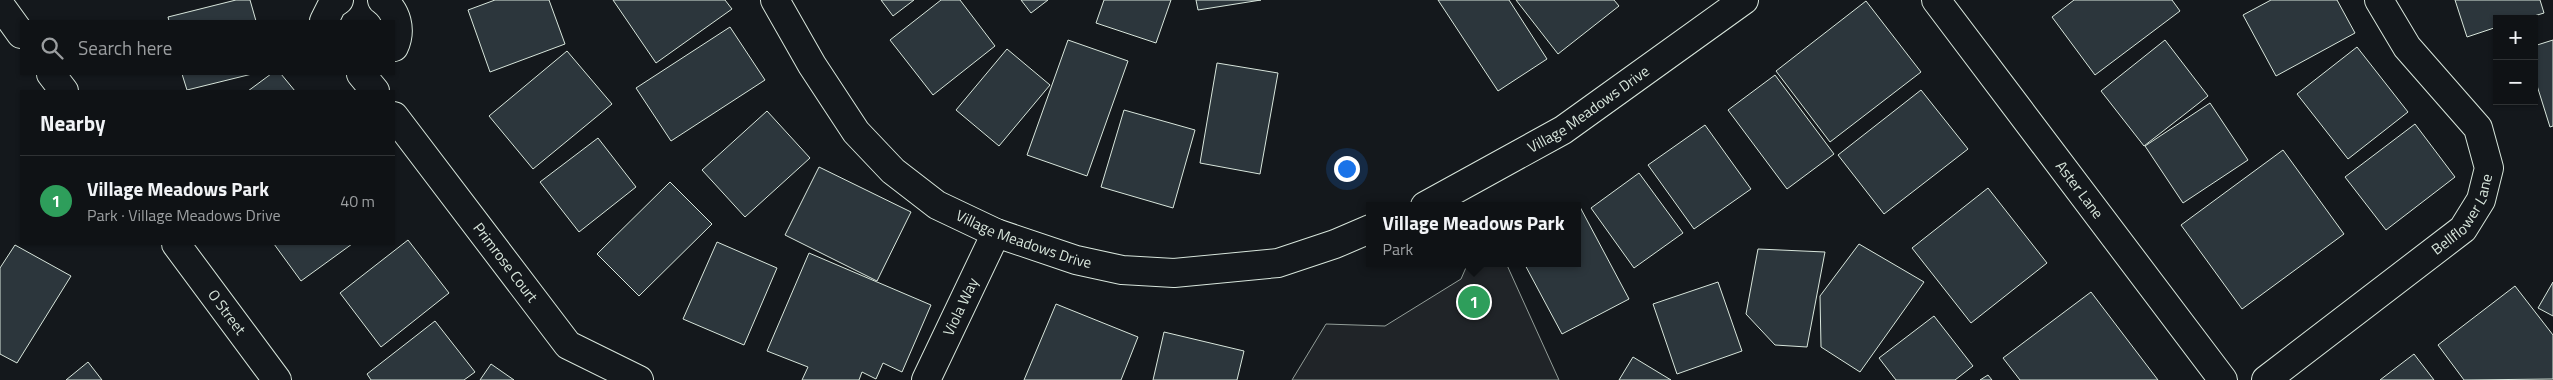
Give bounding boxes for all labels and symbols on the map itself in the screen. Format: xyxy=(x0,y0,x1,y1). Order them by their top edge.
street label: Village Meadows Drive xyxy=(1523,60,1654,158)
your location xyxy=(1334,156,1360,182)
street label: Aster Lane xyxy=(2050,156,2109,224)
street label: Bellflower Lane xyxy=(2426,171,2498,260)
street label: Village Meadows Drive xyxy=(952,204,1094,274)
street label: Primrose Court xyxy=(468,217,544,308)
street label: Viola Way xyxy=(937,274,984,340)
pin: 1 xyxy=(1458,283,1490,321)
street label: O Street xyxy=(202,284,252,340)

